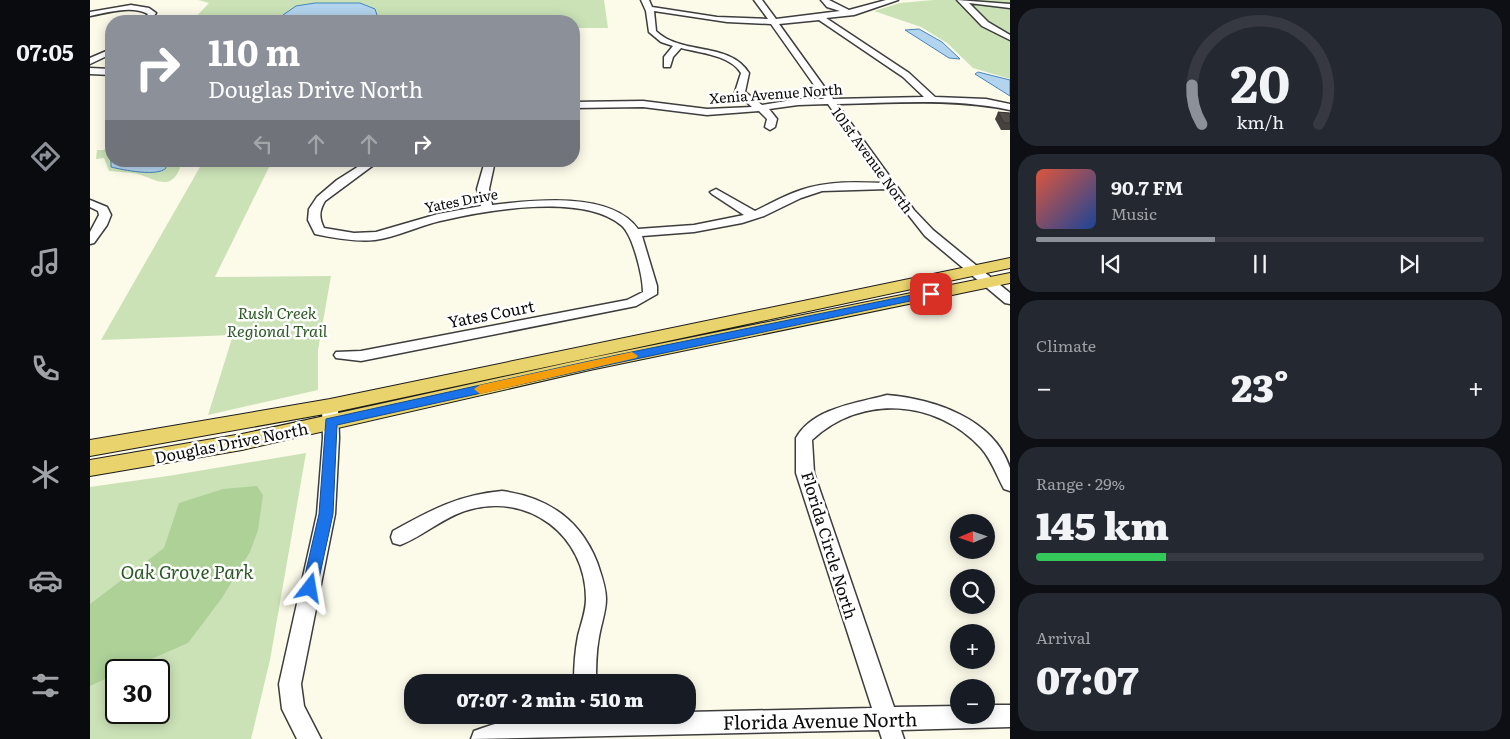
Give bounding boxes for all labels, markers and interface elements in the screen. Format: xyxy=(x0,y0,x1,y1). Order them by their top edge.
text: 110 m xyxy=(208,25,300,77)
text: 07:05 xyxy=(16,35,74,68)
icon: right xyxy=(125,35,190,100)
text: 20 xyxy=(1230,42,1290,119)
text: Douglas Drive North xyxy=(208,72,423,105)
street label: Xenia Avenue North xyxy=(709,78,843,108)
street label: 101st Avenue North xyxy=(828,103,918,217)
text: km/h xyxy=(1236,108,1284,135)
icon: left xyxy=(249,130,277,158)
icon: ahead xyxy=(302,130,330,158)
icon: ahead xyxy=(355,130,383,158)
icon: right xyxy=(408,130,436,158)
icon: directions xyxy=(28,139,63,174)
text: 90.7 FM xyxy=(1111,173,1183,201)
street label: Yates Drive xyxy=(423,183,499,217)
text: Music xyxy=(1111,201,1157,225)
icon: music xyxy=(28,245,63,280)
icon: previous xyxy=(1097,250,1125,278)
icon: pause xyxy=(1246,250,1274,278)
icon: next xyxy=(1395,250,1423,278)
pin xyxy=(910,273,952,315)
icon: arrive xyxy=(917,280,945,308)
street label: Yates Court xyxy=(446,293,537,333)
park label: Rush Creek Regional Trail xyxy=(227,300,328,342)
text: Climate xyxy=(1036,333,1096,357)
icon: phone xyxy=(28,351,63,386)
text: 23° xyxy=(1231,357,1289,414)
text: − xyxy=(1036,365,1052,407)
text: + xyxy=(1468,365,1484,407)
street label: Douglas Drive North xyxy=(152,415,310,469)
icon: climate xyxy=(28,457,63,492)
street label: Florida Circle North xyxy=(796,468,864,622)
text: Range · 29% xyxy=(1036,471,1125,495)
text: 145 km xyxy=(1036,495,1169,552)
north arrow xyxy=(950,514,995,559)
map controls xyxy=(950,514,995,724)
park label: Oak Grove Park xyxy=(120,557,254,585)
position arrow xyxy=(283,561,335,613)
icon: car xyxy=(28,563,63,598)
button: search xyxy=(950,569,995,614)
button: + xyxy=(950,624,995,669)
text: Arrival xyxy=(1036,625,1091,649)
text: 07:07 xyxy=(1036,649,1139,706)
speed limit sign: 30 xyxy=(105,659,170,724)
icon: filters xyxy=(28,668,63,703)
button: − xyxy=(950,679,995,724)
text: 07:07 · 2 min · 510 m xyxy=(456,685,644,713)
street label: Florida Avenue North xyxy=(722,704,918,736)

